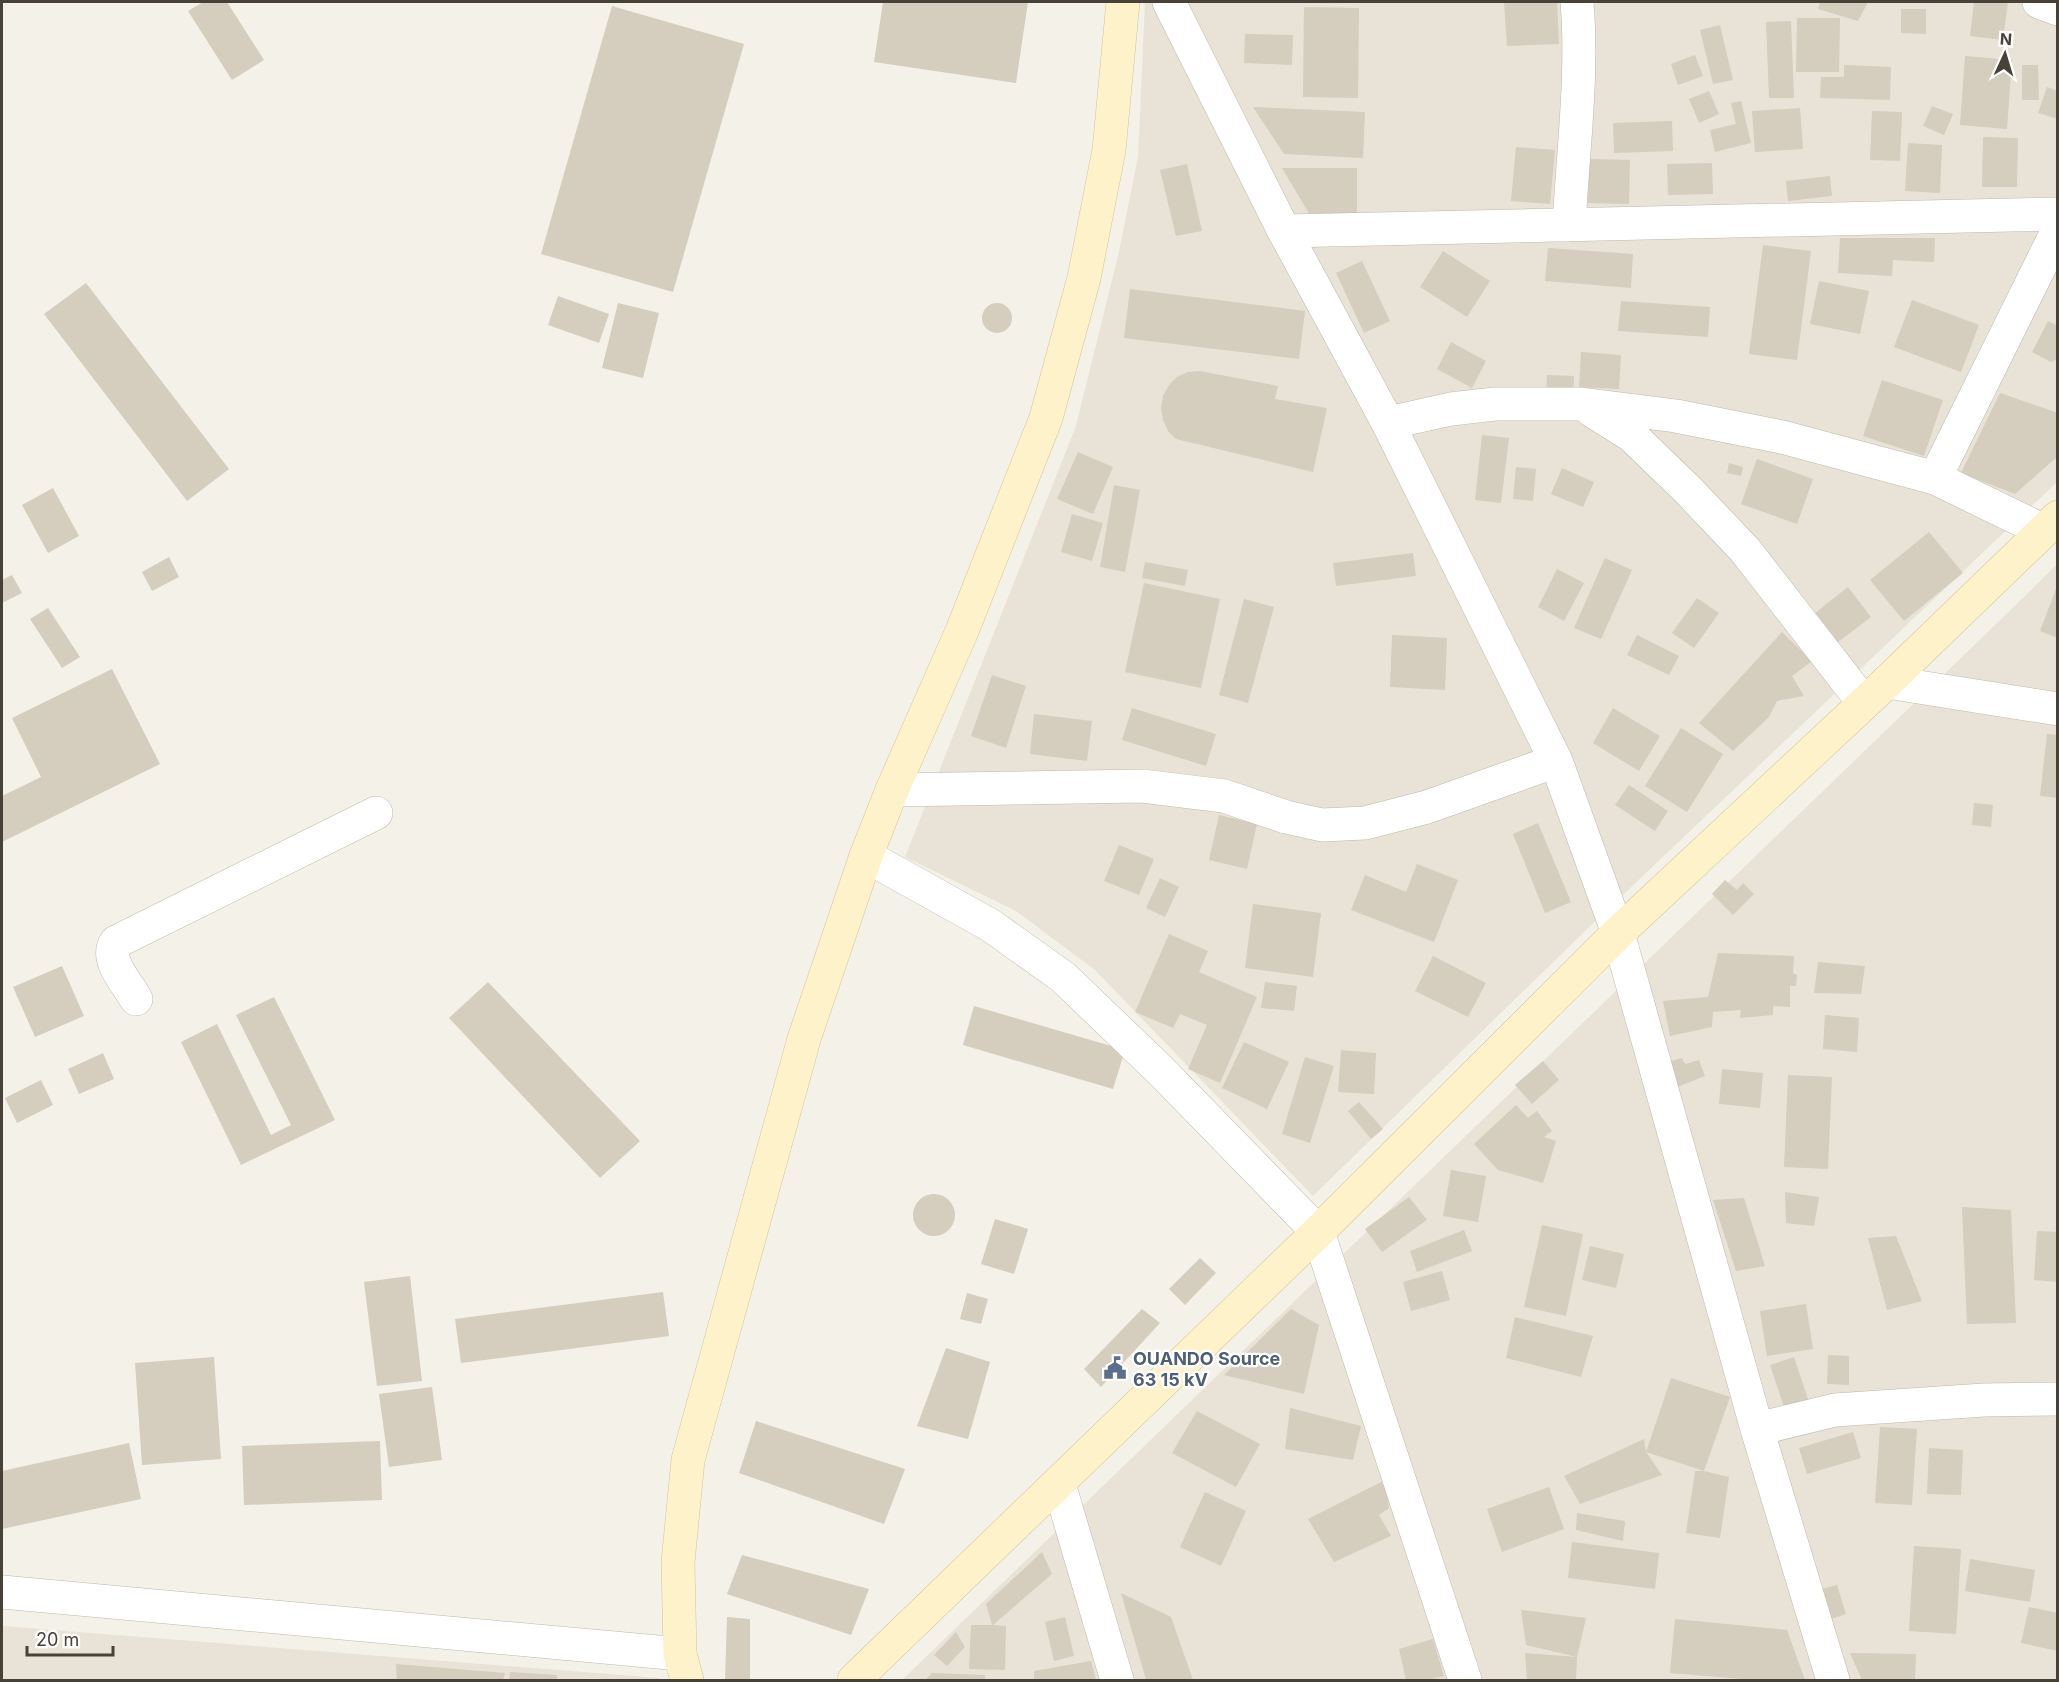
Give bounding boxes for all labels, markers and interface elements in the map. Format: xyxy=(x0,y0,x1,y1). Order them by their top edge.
north arrow xyxy=(1975,24,2035,84)
text: N xyxy=(1999,29,2013,49)
place label: OUANDO Source 63 15 kV xyxy=(1133,1348,1280,1390)
public building icon: OUANDO Source 63 15 kV xyxy=(1102,1355,1128,1381)
scale bar xyxy=(27,1619,112,1657)
text: 20 m xyxy=(36,1629,79,1650)

